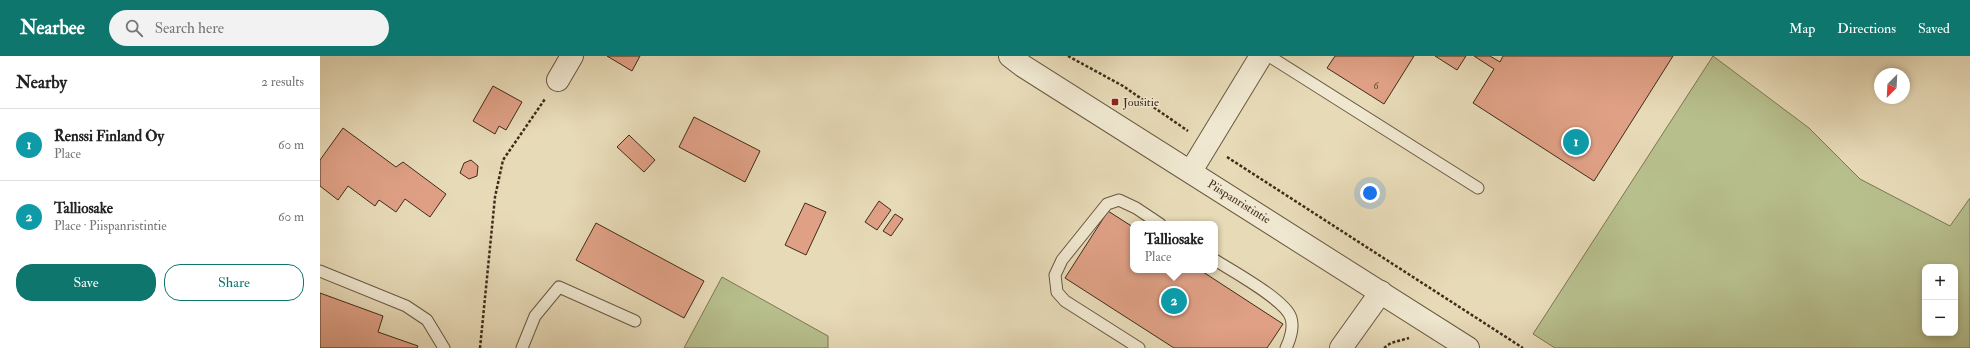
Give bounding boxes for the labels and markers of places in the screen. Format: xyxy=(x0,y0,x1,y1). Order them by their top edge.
place label: Jousitie xyxy=(1122,95,1159,110)
marker: Jousitie xyxy=(1110,97,1120,107)
pin: 1 xyxy=(1563,127,1589,157)
pin: 2 xyxy=(1161,286,1187,316)

